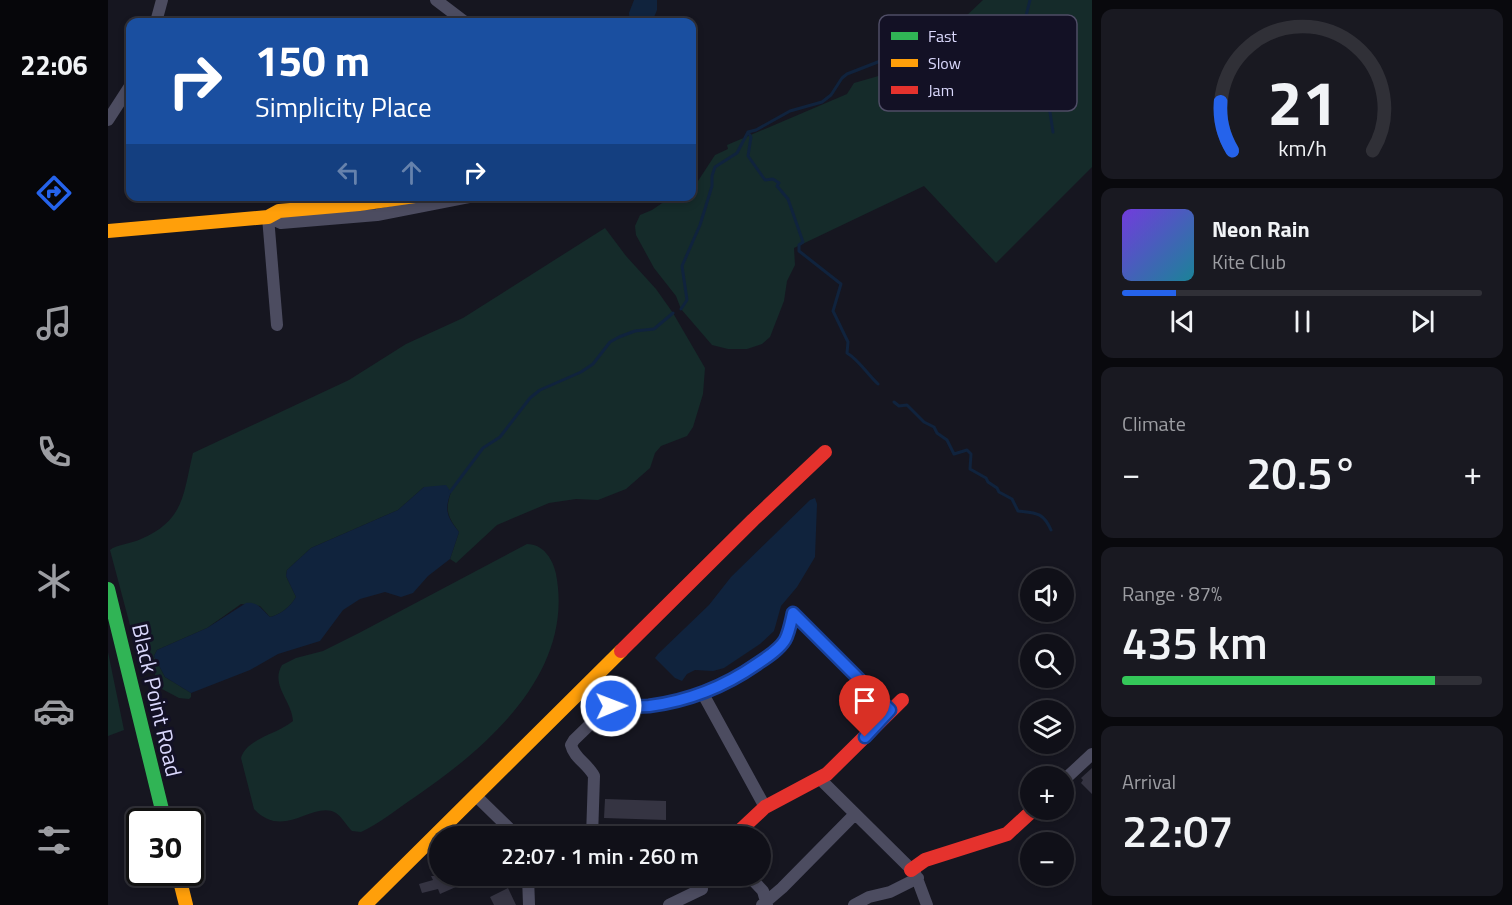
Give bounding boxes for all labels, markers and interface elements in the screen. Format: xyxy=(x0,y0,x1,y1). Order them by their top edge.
legend xyxy=(879,15,1077,111)
text: Fast xyxy=(928,24,957,48)
text: 150 m xyxy=(255,28,370,92)
icon: right xyxy=(156,42,234,120)
text: 22:06 xyxy=(20,44,88,85)
text: Slow xyxy=(928,51,961,75)
text: 21 xyxy=(1267,54,1337,149)
text: Jam xyxy=(928,78,954,102)
text: Simplicity Place xyxy=(255,86,432,127)
text: km/h xyxy=(1278,132,1326,164)
icon: left xyxy=(332,156,365,189)
icon: ahead xyxy=(395,156,428,189)
icon: right xyxy=(458,156,491,189)
icon: directions xyxy=(33,172,75,214)
text: Neon Rain xyxy=(1212,212,1310,246)
text: Kite Club xyxy=(1212,246,1286,277)
icon: music xyxy=(33,302,75,344)
icon: previous xyxy=(1166,305,1199,338)
icon: pause xyxy=(1286,305,1319,338)
icon: next xyxy=(1406,305,1439,338)
text: Climate xyxy=(1122,408,1186,439)
icon: phone xyxy=(33,431,75,473)
text: 20.5° xyxy=(1246,438,1358,506)
text: − xyxy=(1122,448,1140,498)
text: + xyxy=(1464,448,1482,498)
icon: climate xyxy=(33,560,75,602)
map controls xyxy=(1020,568,1074,886)
button: sound xyxy=(1020,568,1074,622)
text: Range · 87% xyxy=(1122,578,1222,609)
text: 435 km xyxy=(1122,608,1268,676)
street label: Black Point Road xyxy=(123,620,191,780)
button: search xyxy=(1020,634,1074,688)
position arrow xyxy=(579,674,643,738)
pin xyxy=(839,675,890,737)
icon: arrive xyxy=(848,684,881,717)
icon: car xyxy=(33,690,75,732)
button: layers xyxy=(1020,700,1074,754)
button: + xyxy=(1020,766,1074,820)
text: Arrival xyxy=(1122,766,1176,797)
text: 22:07 xyxy=(1122,796,1234,864)
speed limit sign: 30 xyxy=(126,808,204,886)
icon: filters xyxy=(33,819,75,861)
button: − xyxy=(1020,832,1074,886)
text: 22:07 · 1 min · 260 m xyxy=(501,839,699,873)

